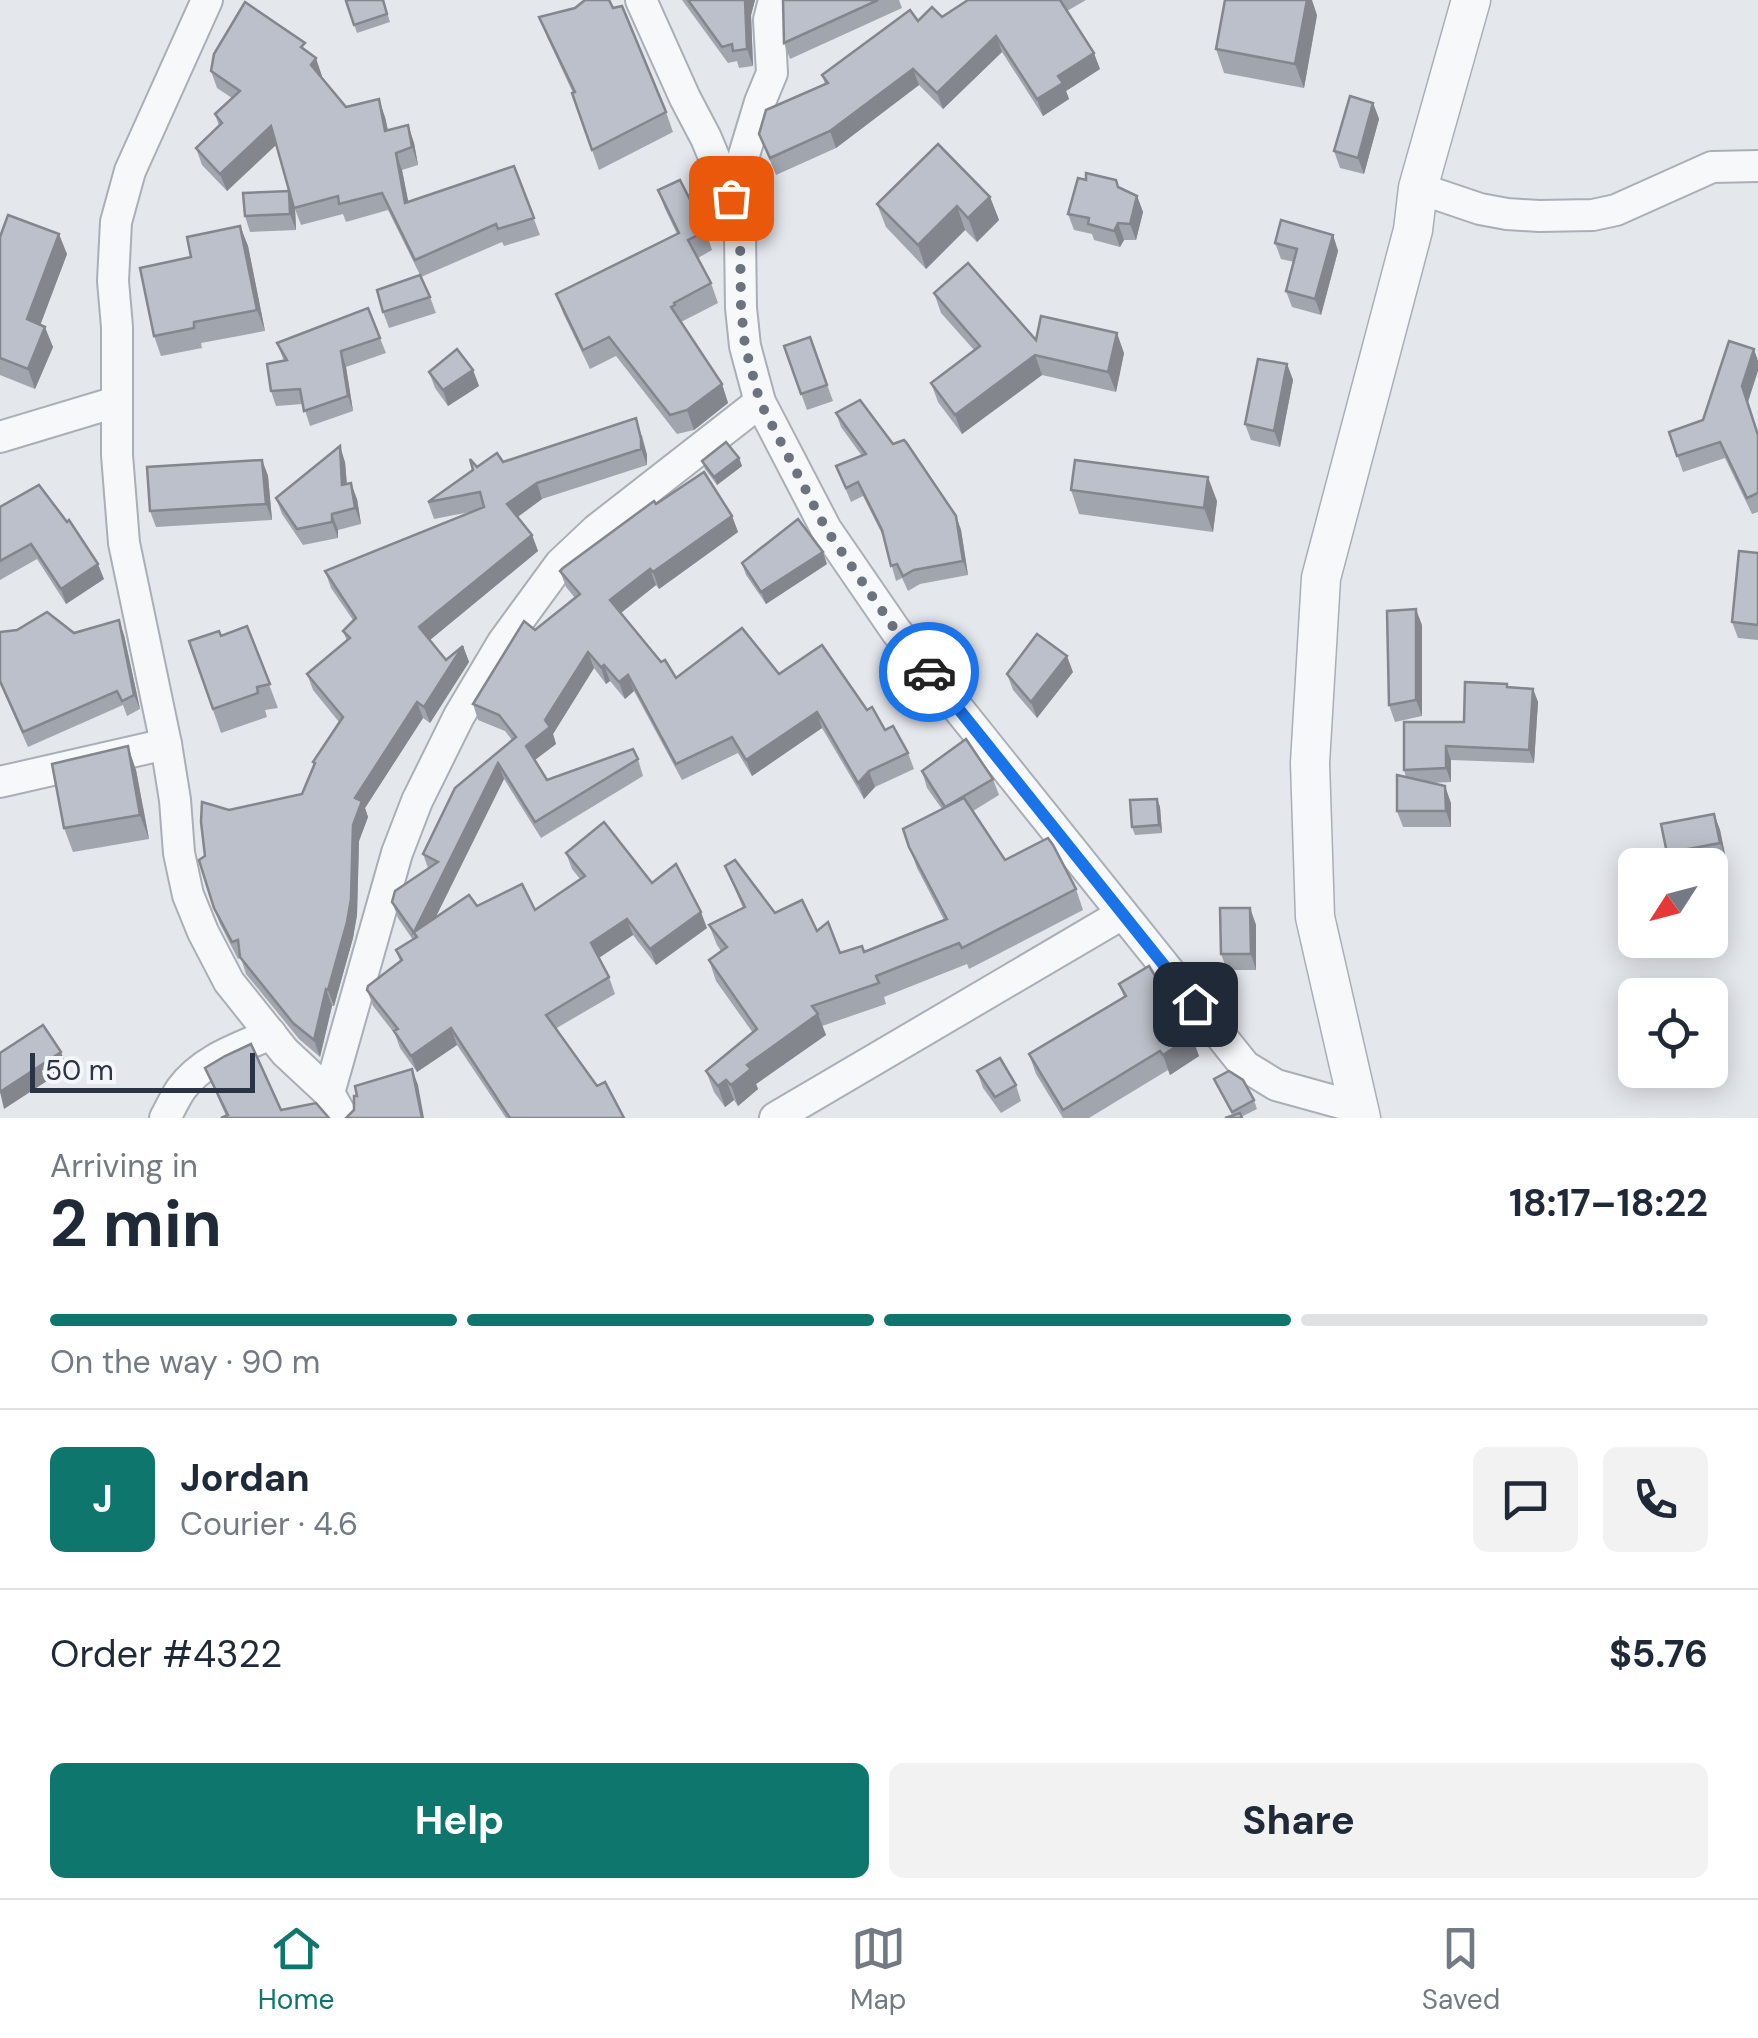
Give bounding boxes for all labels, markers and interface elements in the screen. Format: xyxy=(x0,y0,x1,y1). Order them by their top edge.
pin xyxy=(689,156,774,241)
icon: bag xyxy=(704,171,759,226)
courier xyxy=(879,622,979,722)
icon: car xyxy=(902,645,957,700)
north arrow xyxy=(1618,848,1728,958)
map controls xyxy=(1618,848,1728,1088)
pin xyxy=(1153,962,1238,1047)
icon: home xyxy=(1168,977,1223,1032)
button: locate xyxy=(1618,978,1728,1088)
scale bar xyxy=(30,1048,255,1092)
text: 50 m xyxy=(45,1052,114,1089)
text: Arriving in xyxy=(50,1145,198,1187)
text: 18:17–18:22 xyxy=(1509,1178,1708,1228)
text: 2 min xyxy=(50,1182,222,1266)
text: On the way · 90 m xyxy=(50,1341,320,1383)
button: chat xyxy=(1473,1447,1578,1552)
button: phone xyxy=(1603,1447,1708,1552)
text: Jordan xyxy=(180,1453,310,1503)
text: J xyxy=(92,1474,113,1524)
text: Courier · 4.6 xyxy=(180,1503,358,1545)
text: Order #4322 xyxy=(50,1629,282,1679)
text: $5.76 xyxy=(1609,1629,1708,1679)
button: Help xyxy=(50,1763,869,1878)
button: Share xyxy=(889,1763,1708,1878)
tab: Home xyxy=(258,1921,334,2018)
tab: Map xyxy=(850,1921,906,2018)
tab: Saved xyxy=(1422,1921,1500,2018)

